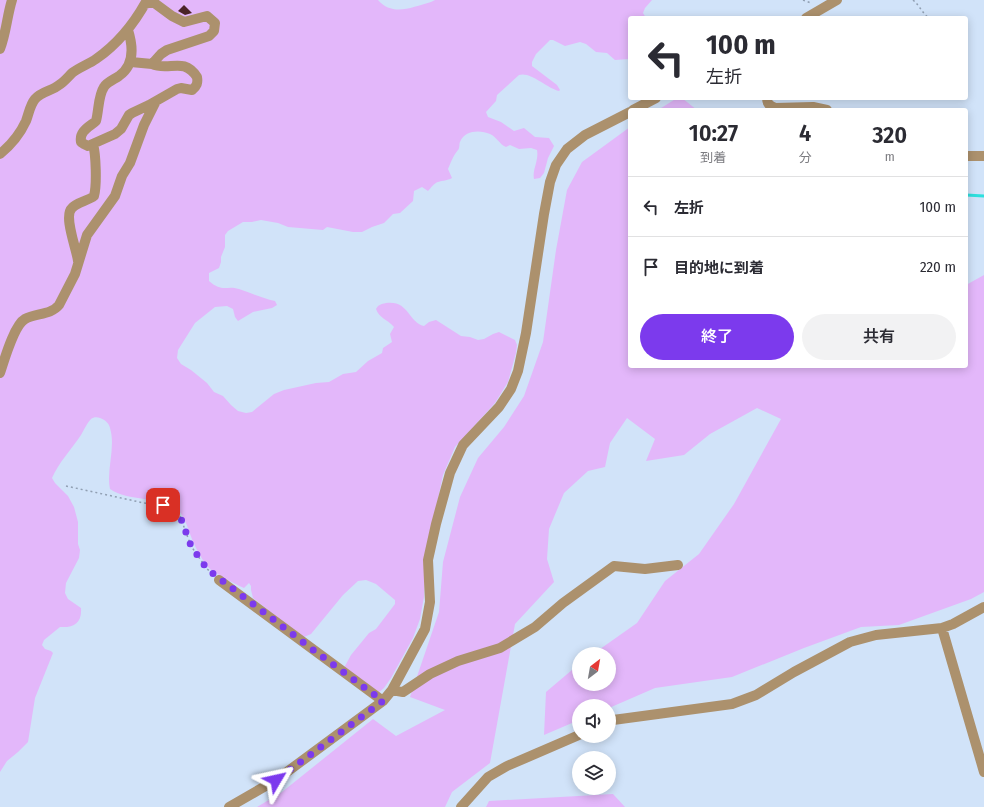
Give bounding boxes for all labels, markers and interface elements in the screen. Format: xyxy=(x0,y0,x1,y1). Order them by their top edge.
text: 100 m xyxy=(706,28,776,61)
icon: left xyxy=(640,32,692,84)
text: 左折 xyxy=(706,66,742,88)
text: 10:27 xyxy=(689,119,738,147)
text: 4 xyxy=(799,119,811,147)
text: 320 xyxy=(872,121,907,149)
text: m xyxy=(885,149,895,164)
text: 到着 xyxy=(700,150,726,165)
text: 分 xyxy=(799,150,812,165)
icon: left xyxy=(640,196,662,218)
text: 100 m xyxy=(919,198,956,216)
text: 左折 xyxy=(674,199,704,217)
icon: arrive xyxy=(640,256,662,278)
text: 220 m xyxy=(920,258,956,276)
text: 目的地に到着 xyxy=(674,259,764,277)
button: 終了 xyxy=(640,314,794,360)
button: 共有 xyxy=(802,314,956,360)
pin xyxy=(146,488,180,522)
icon: arrive xyxy=(152,494,174,516)
north arrow xyxy=(572,647,616,691)
map controls xyxy=(572,647,616,795)
button: sound xyxy=(572,699,616,743)
button: layers xyxy=(572,751,616,795)
position arrow xyxy=(255,759,297,801)

